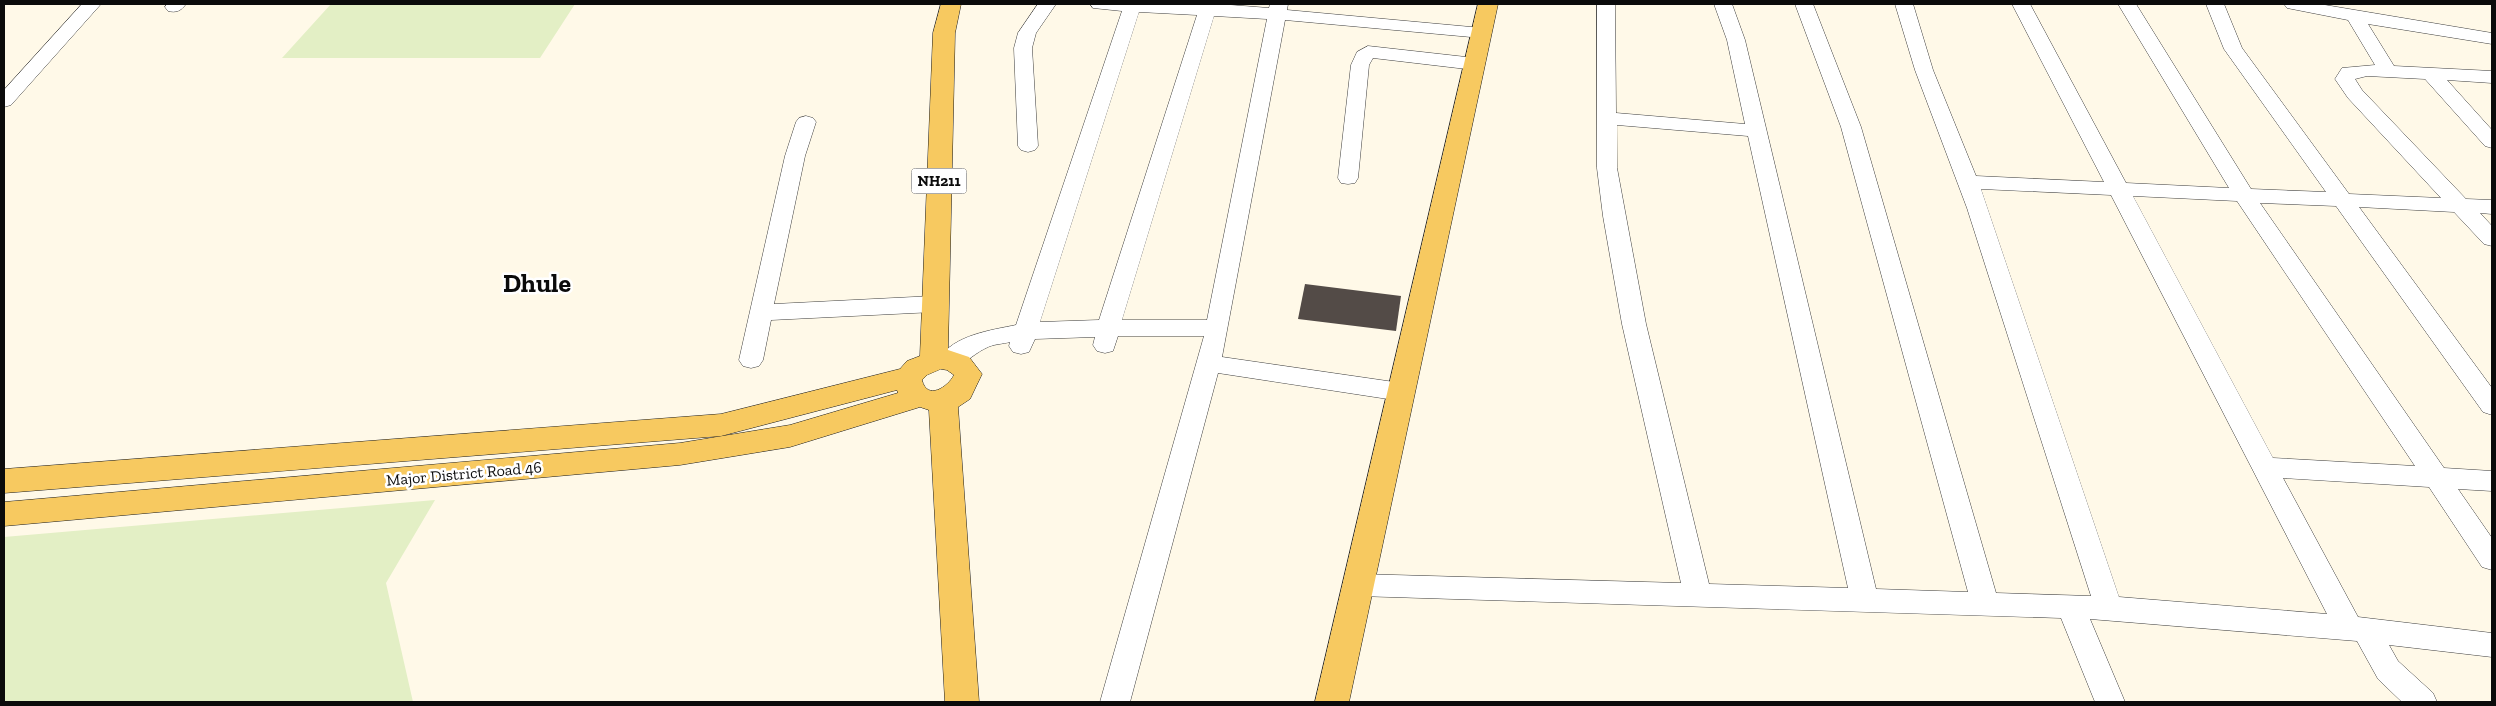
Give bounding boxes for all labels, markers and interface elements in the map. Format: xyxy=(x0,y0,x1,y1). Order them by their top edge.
road number: NH211 xyxy=(912,168,966,194)
district label: Dhule xyxy=(503,267,571,299)
street label: Major District Road 46 xyxy=(385,457,543,490)

